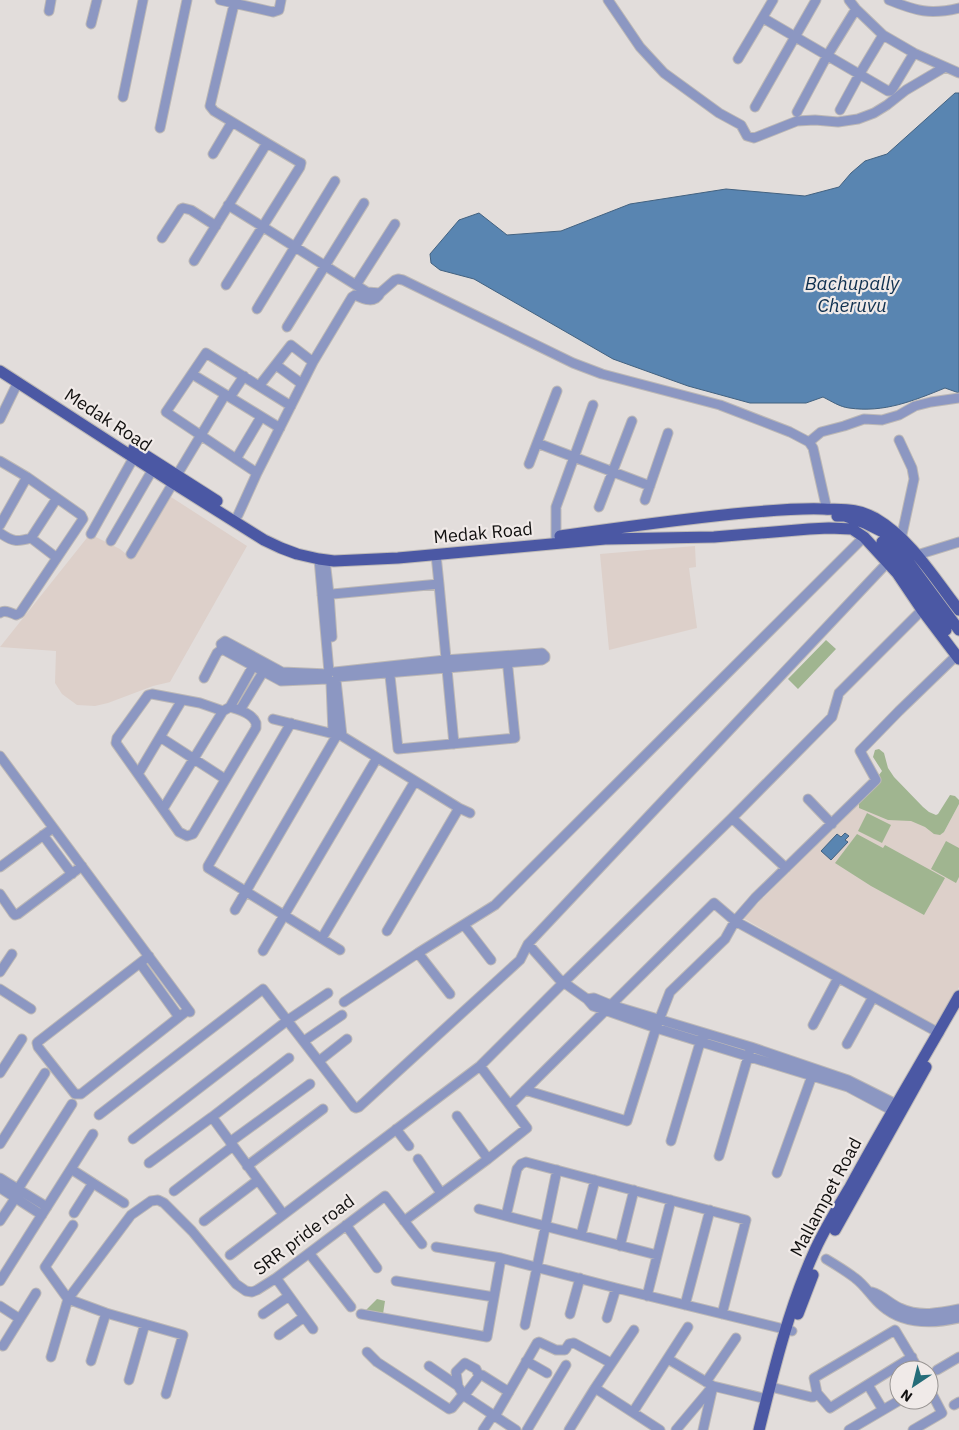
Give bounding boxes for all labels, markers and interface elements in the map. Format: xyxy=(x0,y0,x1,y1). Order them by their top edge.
water label: Bachupally Cheruvu xyxy=(805,271,900,317)
street label: Medak Road xyxy=(60,383,156,456)
street label: Medak Road xyxy=(432,517,534,548)
street label: Mallampet Road xyxy=(785,1133,867,1260)
street label: SRR pride road xyxy=(249,1189,359,1280)
north arrow xyxy=(889,1360,939,1410)
text: N xyxy=(897,1385,916,1406)

